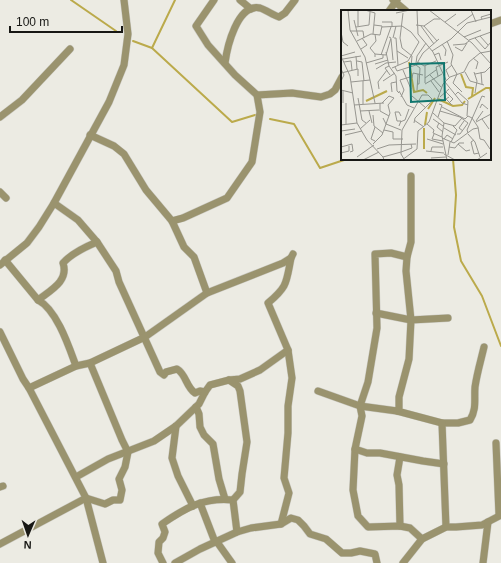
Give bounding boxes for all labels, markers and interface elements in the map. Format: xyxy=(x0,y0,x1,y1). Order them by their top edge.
scale bar xyxy=(10,8,122,34)
inset map xyxy=(341,10,491,160)
text: 100 m xyxy=(16,15,49,29)
north arrow xyxy=(8,515,48,555)
text: N xyxy=(23,539,32,551)

